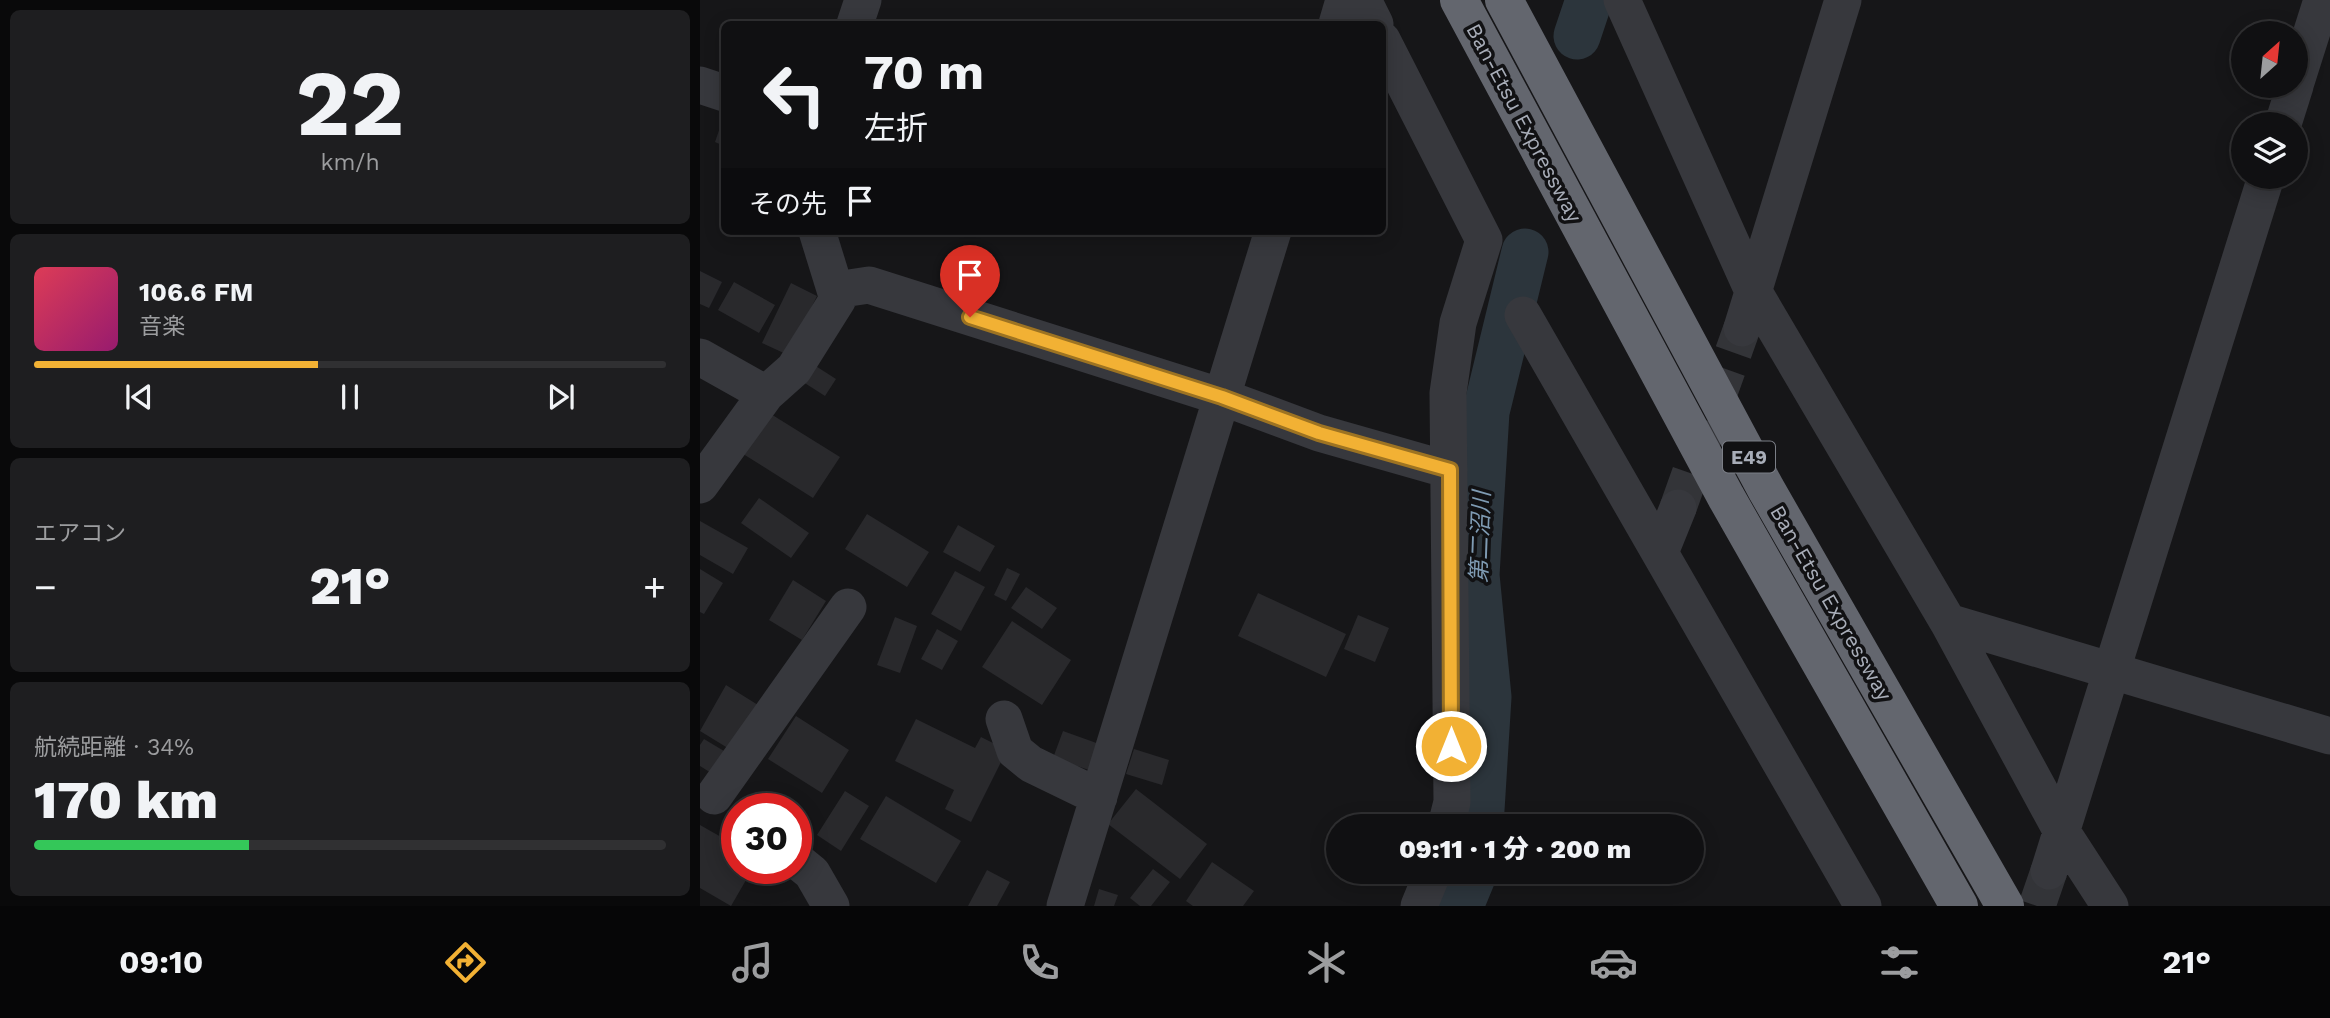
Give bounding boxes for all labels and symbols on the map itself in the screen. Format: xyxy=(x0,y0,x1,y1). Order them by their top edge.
street label: Ban-Etsu Expressway xyxy=(1461,19,1588,226)
north arrow xyxy=(2231,21,2308,98)
pin xyxy=(940,245,1000,317)
road number: E49 xyxy=(1723,442,1775,472)
water label: 第二沼川 xyxy=(1465,488,1496,583)
street label: Ban-Etsu Expressway xyxy=(1765,501,1898,705)
position arrow xyxy=(1414,709,1488,783)
speed limit sign: 30 xyxy=(721,793,812,884)

